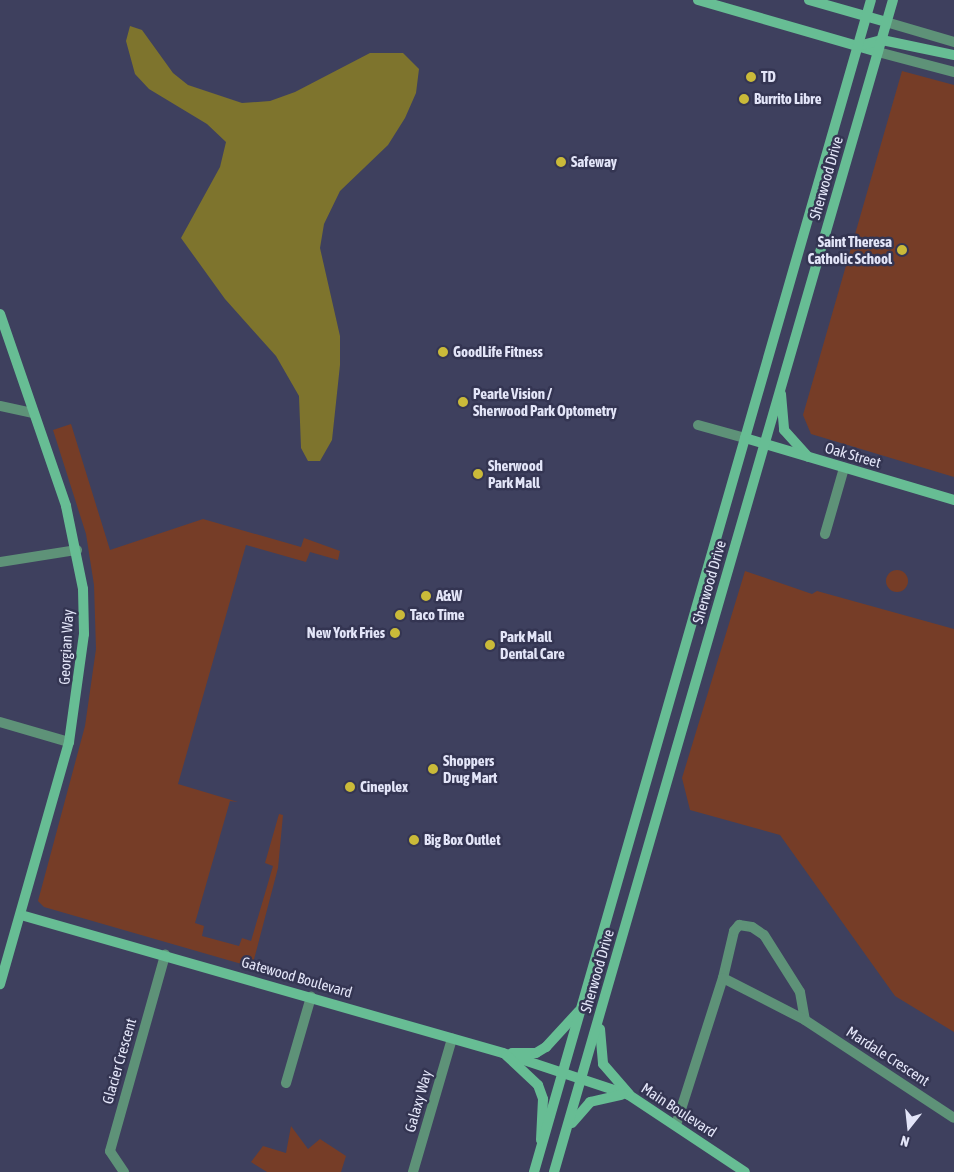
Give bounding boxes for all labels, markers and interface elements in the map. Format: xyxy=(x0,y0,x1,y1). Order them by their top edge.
place label: TD xyxy=(761,68,776,86)
marker: TD xyxy=(745,71,757,83)
place label: Burrito Libre xyxy=(754,90,822,108)
marker: Burrito Libre xyxy=(738,93,750,105)
street label: Sherwood Drive xyxy=(805,134,847,222)
place label: Safeway xyxy=(571,153,617,171)
marker: Safeway xyxy=(555,156,567,168)
place label: Saint Theresa Catholic School xyxy=(807,232,892,267)
marker: Saint Theresa Catholic School xyxy=(896,244,908,256)
place label: GoodLife Fitness xyxy=(453,343,543,361)
marker: GoodLife Fitness xyxy=(437,346,449,358)
place label: Pearle Vision / Sherwood Park Optometry xyxy=(473,384,617,419)
marker: Pearle Vision / Sherwood Park Optometry xyxy=(457,396,469,408)
street label: Oak Street xyxy=(823,438,883,472)
place label: Sherwood Park Mall xyxy=(488,456,543,491)
marker: Sherwood Park Mall xyxy=(472,468,484,480)
street label: Sherwood Drive xyxy=(688,538,730,626)
place label: A&W xyxy=(436,587,462,605)
marker: A&W xyxy=(420,590,432,602)
place label: Taco Time xyxy=(410,606,465,624)
street label: Georgian Way xyxy=(55,609,77,685)
marker: Taco Time xyxy=(394,609,406,621)
place label: New York Fries xyxy=(307,624,385,642)
marker: New York Fries xyxy=(389,627,401,639)
place label: Park Mall Dental Care xyxy=(500,627,565,662)
marker: Park Mall Dental Care xyxy=(484,639,496,651)
place label: Shoppers Drug Mart xyxy=(443,751,497,786)
marker: Shoppers Drug Mart xyxy=(427,763,439,775)
place label: Cineplex xyxy=(360,778,408,796)
marker: Cineplex xyxy=(344,781,356,793)
place label: Big Box Outlet xyxy=(424,831,500,849)
marker: Big Box Outlet xyxy=(408,834,420,846)
street label: Sherwood Drive xyxy=(576,927,618,1015)
street label: Gatewood Boulevard xyxy=(240,953,354,1001)
street label: Glacier Crescent xyxy=(98,1016,140,1106)
street label: Mardale Crescent xyxy=(843,1022,933,1090)
street label: Galaxy Way xyxy=(401,1068,435,1134)
street label: Main Boulevard xyxy=(638,1079,720,1141)
north arrow xyxy=(884,1102,934,1152)
text: N xyxy=(899,1133,911,1150)

